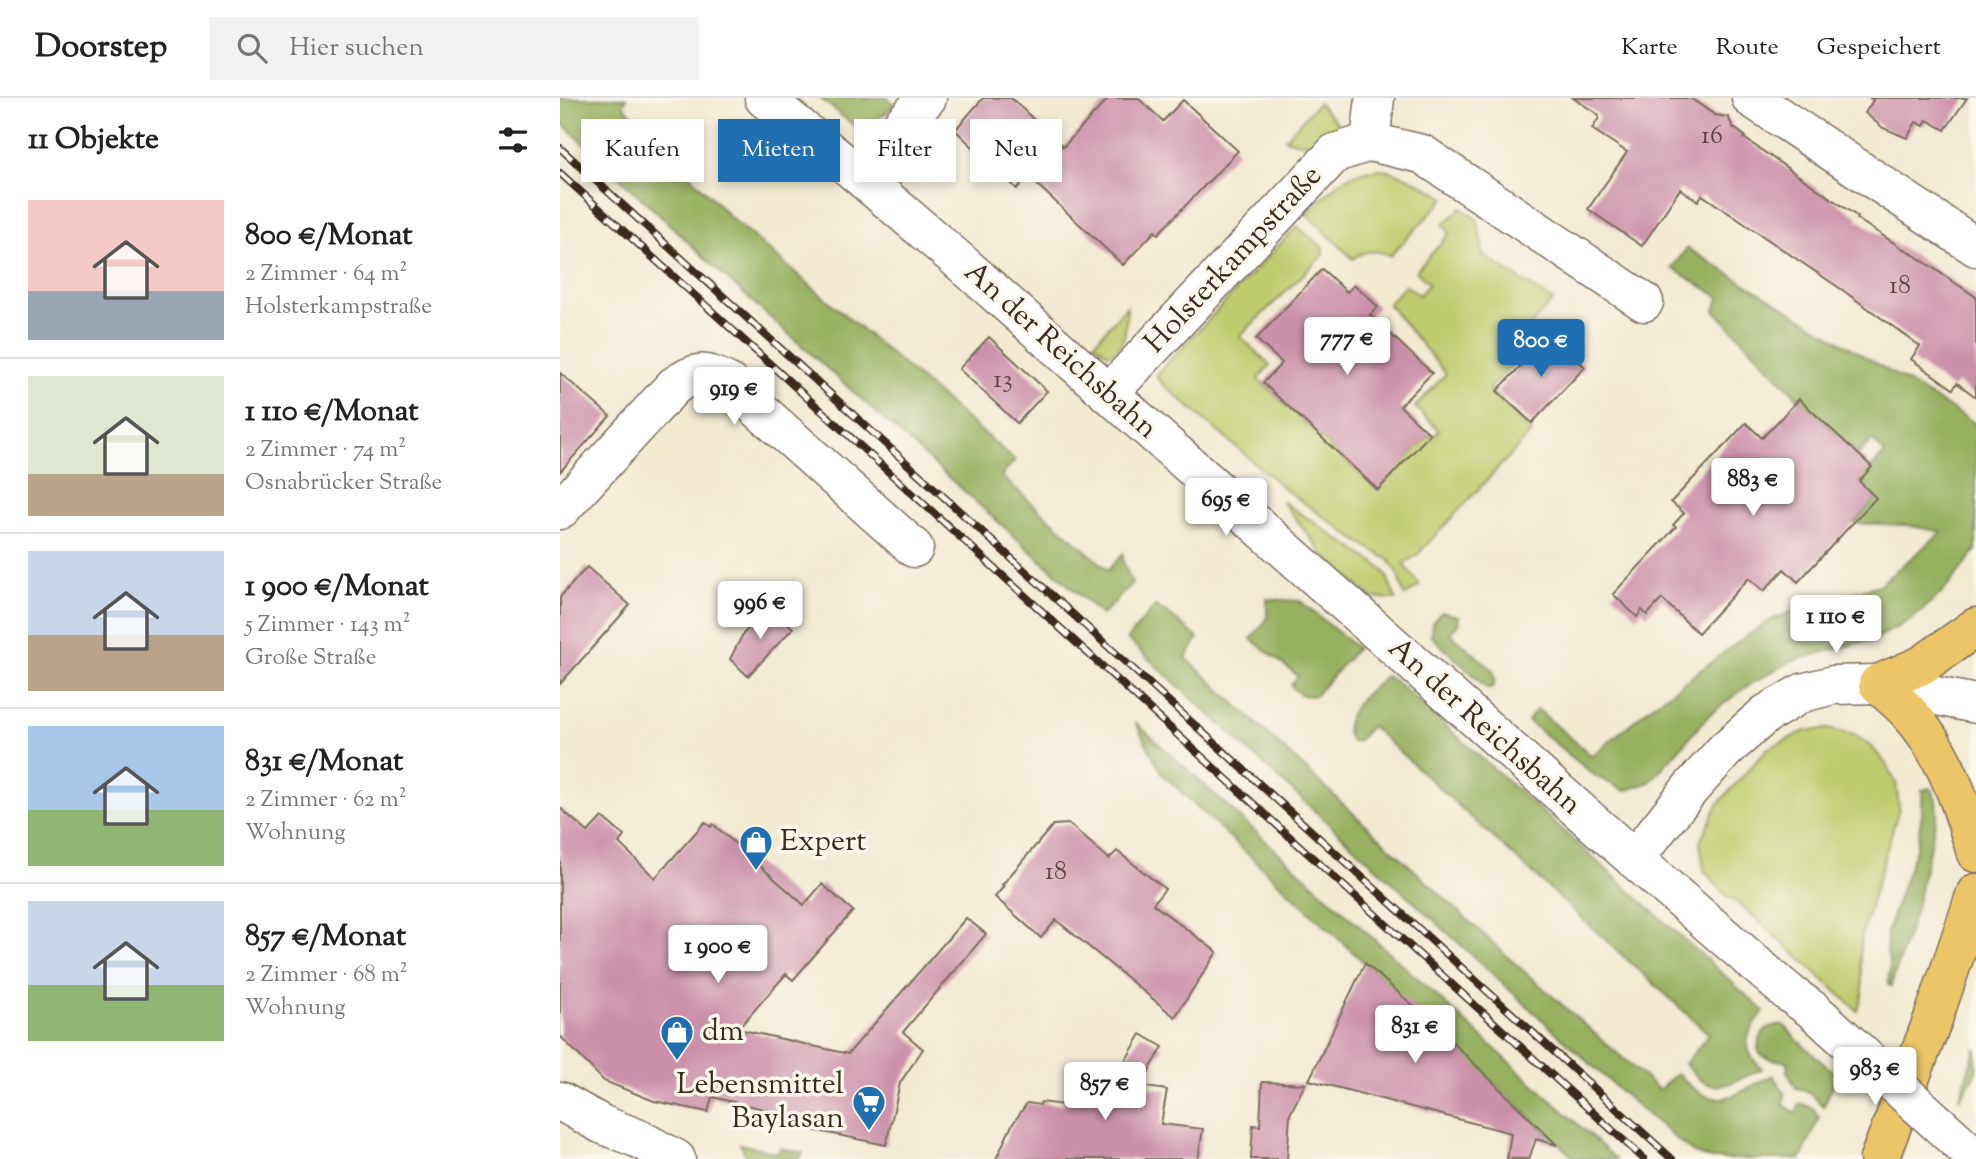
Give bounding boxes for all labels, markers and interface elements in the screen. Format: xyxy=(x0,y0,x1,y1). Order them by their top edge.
search box xyxy=(209,17,699,80)
text: Doorstep xyxy=(35,24,167,72)
icon: search xyxy=(233,29,271,67)
text: Hier suchen xyxy=(289,30,424,67)
text: Karte xyxy=(1621,31,1678,65)
text: Route xyxy=(1716,31,1779,65)
text: Gespeichert xyxy=(1817,31,1941,65)
house number: 16 xyxy=(1701,118,1723,155)
text: 11 Objekte xyxy=(28,119,159,162)
chip: Kaufen xyxy=(581,119,704,182)
chip: Mieten xyxy=(718,119,840,182)
chip: Filter xyxy=(854,119,956,182)
chip: Neu xyxy=(970,119,1062,182)
icon: filters xyxy=(494,121,532,159)
street label: Holsterkampstraße xyxy=(1135,156,1333,364)
text: 800 €/Monat xyxy=(245,215,413,258)
icon: home xyxy=(84,228,168,312)
street label: An der Reichsbahn xyxy=(954,252,1167,450)
text: 2 Zimmer · 64 m² xyxy=(245,258,407,291)
house number: 18 xyxy=(1889,268,1911,305)
text: Holsterkampstraße xyxy=(245,291,432,324)
pin: 777 € xyxy=(1298,317,1396,377)
pin: 800 € xyxy=(1492,320,1590,379)
text: 777 € xyxy=(1320,323,1374,356)
text: 800 € xyxy=(1514,325,1568,358)
house number: 13 xyxy=(993,362,1013,399)
pin: 919 € xyxy=(685,368,783,427)
text: 919 € xyxy=(710,373,758,406)
text: 1 110 €/Monat xyxy=(245,391,418,434)
icon: home xyxy=(84,404,168,488)
text: 2 Zimmer · 74 m² xyxy=(245,434,406,467)
pin: 883 € xyxy=(1704,458,1802,518)
text: 883 € xyxy=(1727,464,1779,497)
text: Osnabrücker Straße xyxy=(245,467,442,500)
pin: 695 € xyxy=(1177,478,1275,538)
text: 695 € xyxy=(1201,484,1251,517)
text: 1 900 €/Monat xyxy=(245,566,429,609)
icon: home xyxy=(84,579,168,663)
pin: 996 € xyxy=(711,582,809,641)
text: 996 € xyxy=(734,587,786,620)
pin: 1 110 € xyxy=(1771,596,1901,655)
text: 1 110 € xyxy=(1806,601,1866,634)
text: 5 Zimmer · 143 m² xyxy=(245,609,410,642)
street label: An der Reichsbahn xyxy=(1378,628,1591,826)
text: Große Straße xyxy=(245,642,376,675)
text: 831 €/Monat xyxy=(245,741,403,784)
icon: home xyxy=(84,754,168,838)
text: 2 Zimmer · 62 m² xyxy=(245,784,407,817)
text: Wohnung xyxy=(245,817,345,850)
place label: Expert xyxy=(780,821,866,864)
shop icon: Expert xyxy=(737,823,775,872)
house number: 18 xyxy=(1045,854,1067,891)
text: 857 €/Monat xyxy=(245,916,406,959)
pin: 1 900 € xyxy=(653,926,783,985)
icon: home xyxy=(84,929,168,1013)
text: 1 900 € xyxy=(684,931,752,964)
text: 2 Zimmer · 68 m² xyxy=(245,959,408,992)
text: Wohnung xyxy=(245,992,345,1025)
pin: 831 € xyxy=(1366,1006,1464,1065)
place label: dm xyxy=(702,1011,744,1054)
text: 831 € xyxy=(1391,1011,1439,1044)
shop icon: dm xyxy=(658,1013,696,1062)
pin: 983 € xyxy=(1826,1048,1924,1107)
text: 983 € xyxy=(1850,1053,1901,1086)
pin: 857 € xyxy=(1056,1062,1154,1122)
place label: Lebensmittel Baylasan xyxy=(676,1064,844,1141)
text: 857 € xyxy=(1080,1068,1130,1101)
supermarket icon: Lebensmittel Baylasan xyxy=(850,1083,888,1132)

